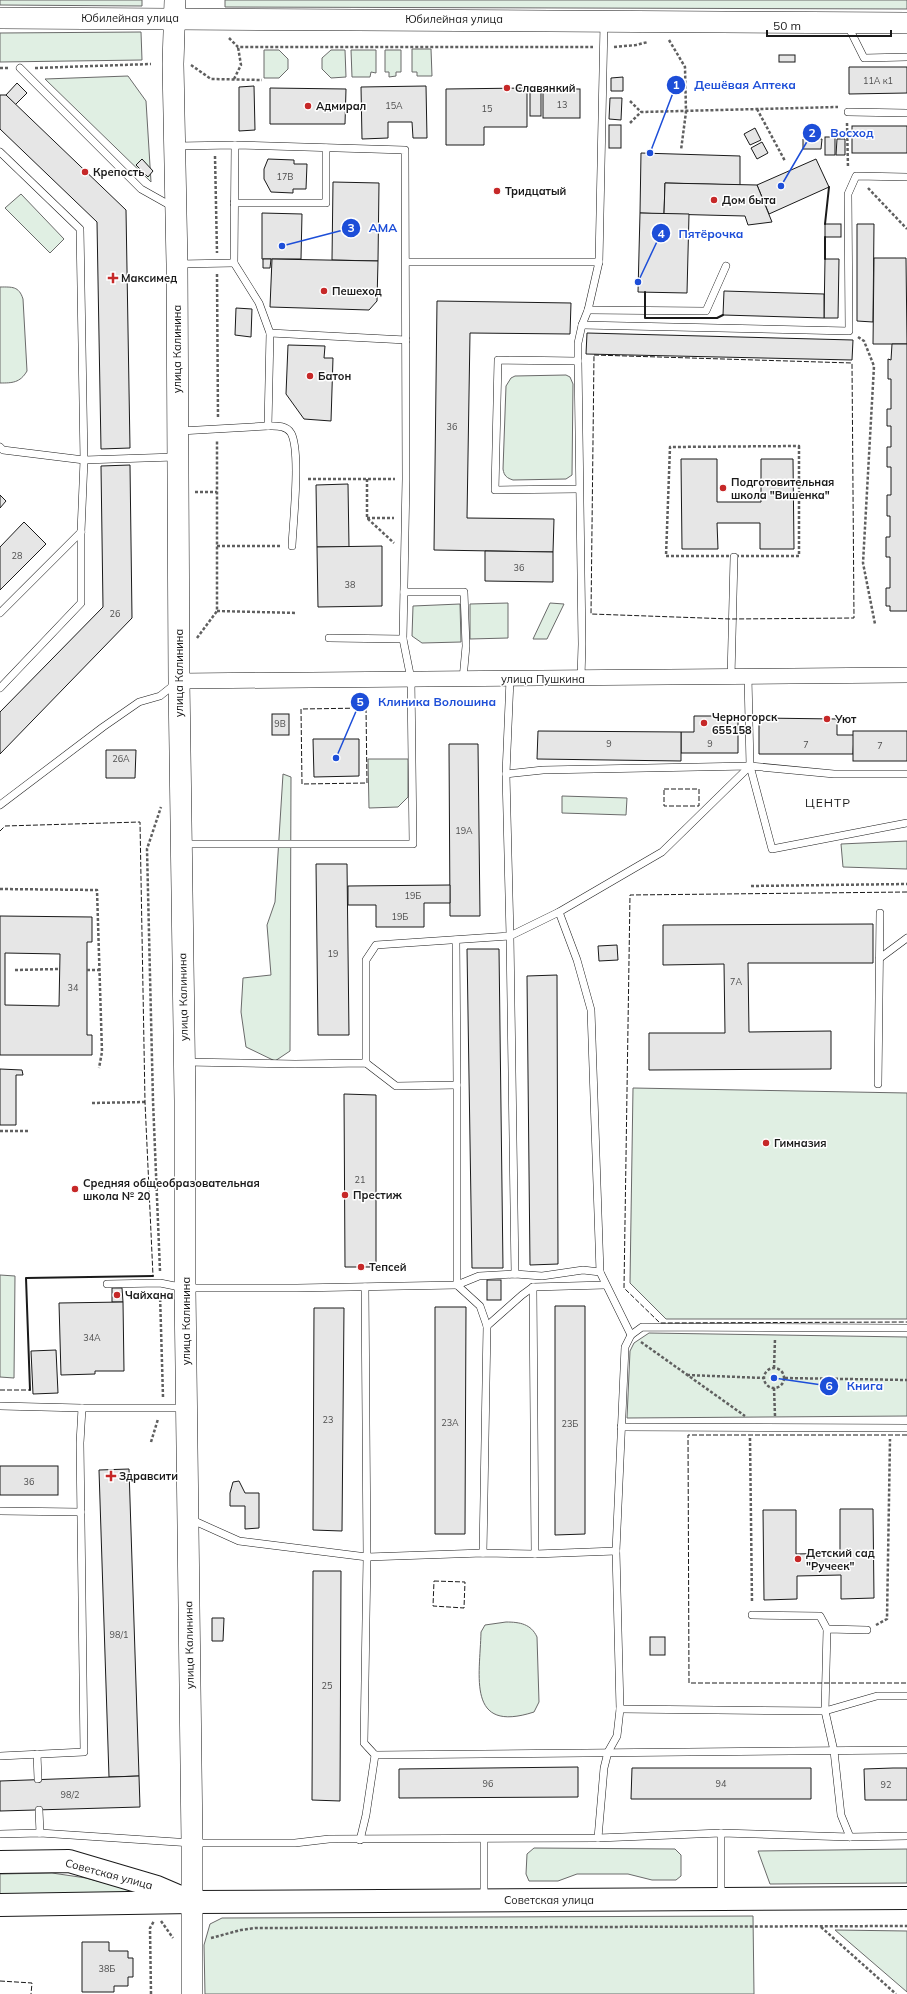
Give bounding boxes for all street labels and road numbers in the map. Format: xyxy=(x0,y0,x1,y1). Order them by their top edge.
street label: Юбилейная улица xyxy=(81,11,179,25)
street label: Юбилейная улица xyxy=(405,12,503,26)
street label: улица Калинина xyxy=(170,305,184,393)
street label: улица Калинина xyxy=(172,629,186,717)
street label: улица Пушкина xyxy=(501,672,585,686)
street label: улица Калинина xyxy=(175,953,191,1041)
street label: улица Калинина xyxy=(179,1277,193,1365)
street label: улица Калинина xyxy=(181,1601,197,1689)
street label: Советская улица xyxy=(64,1856,154,1892)
street label: Советская улица xyxy=(504,1893,594,1907)

